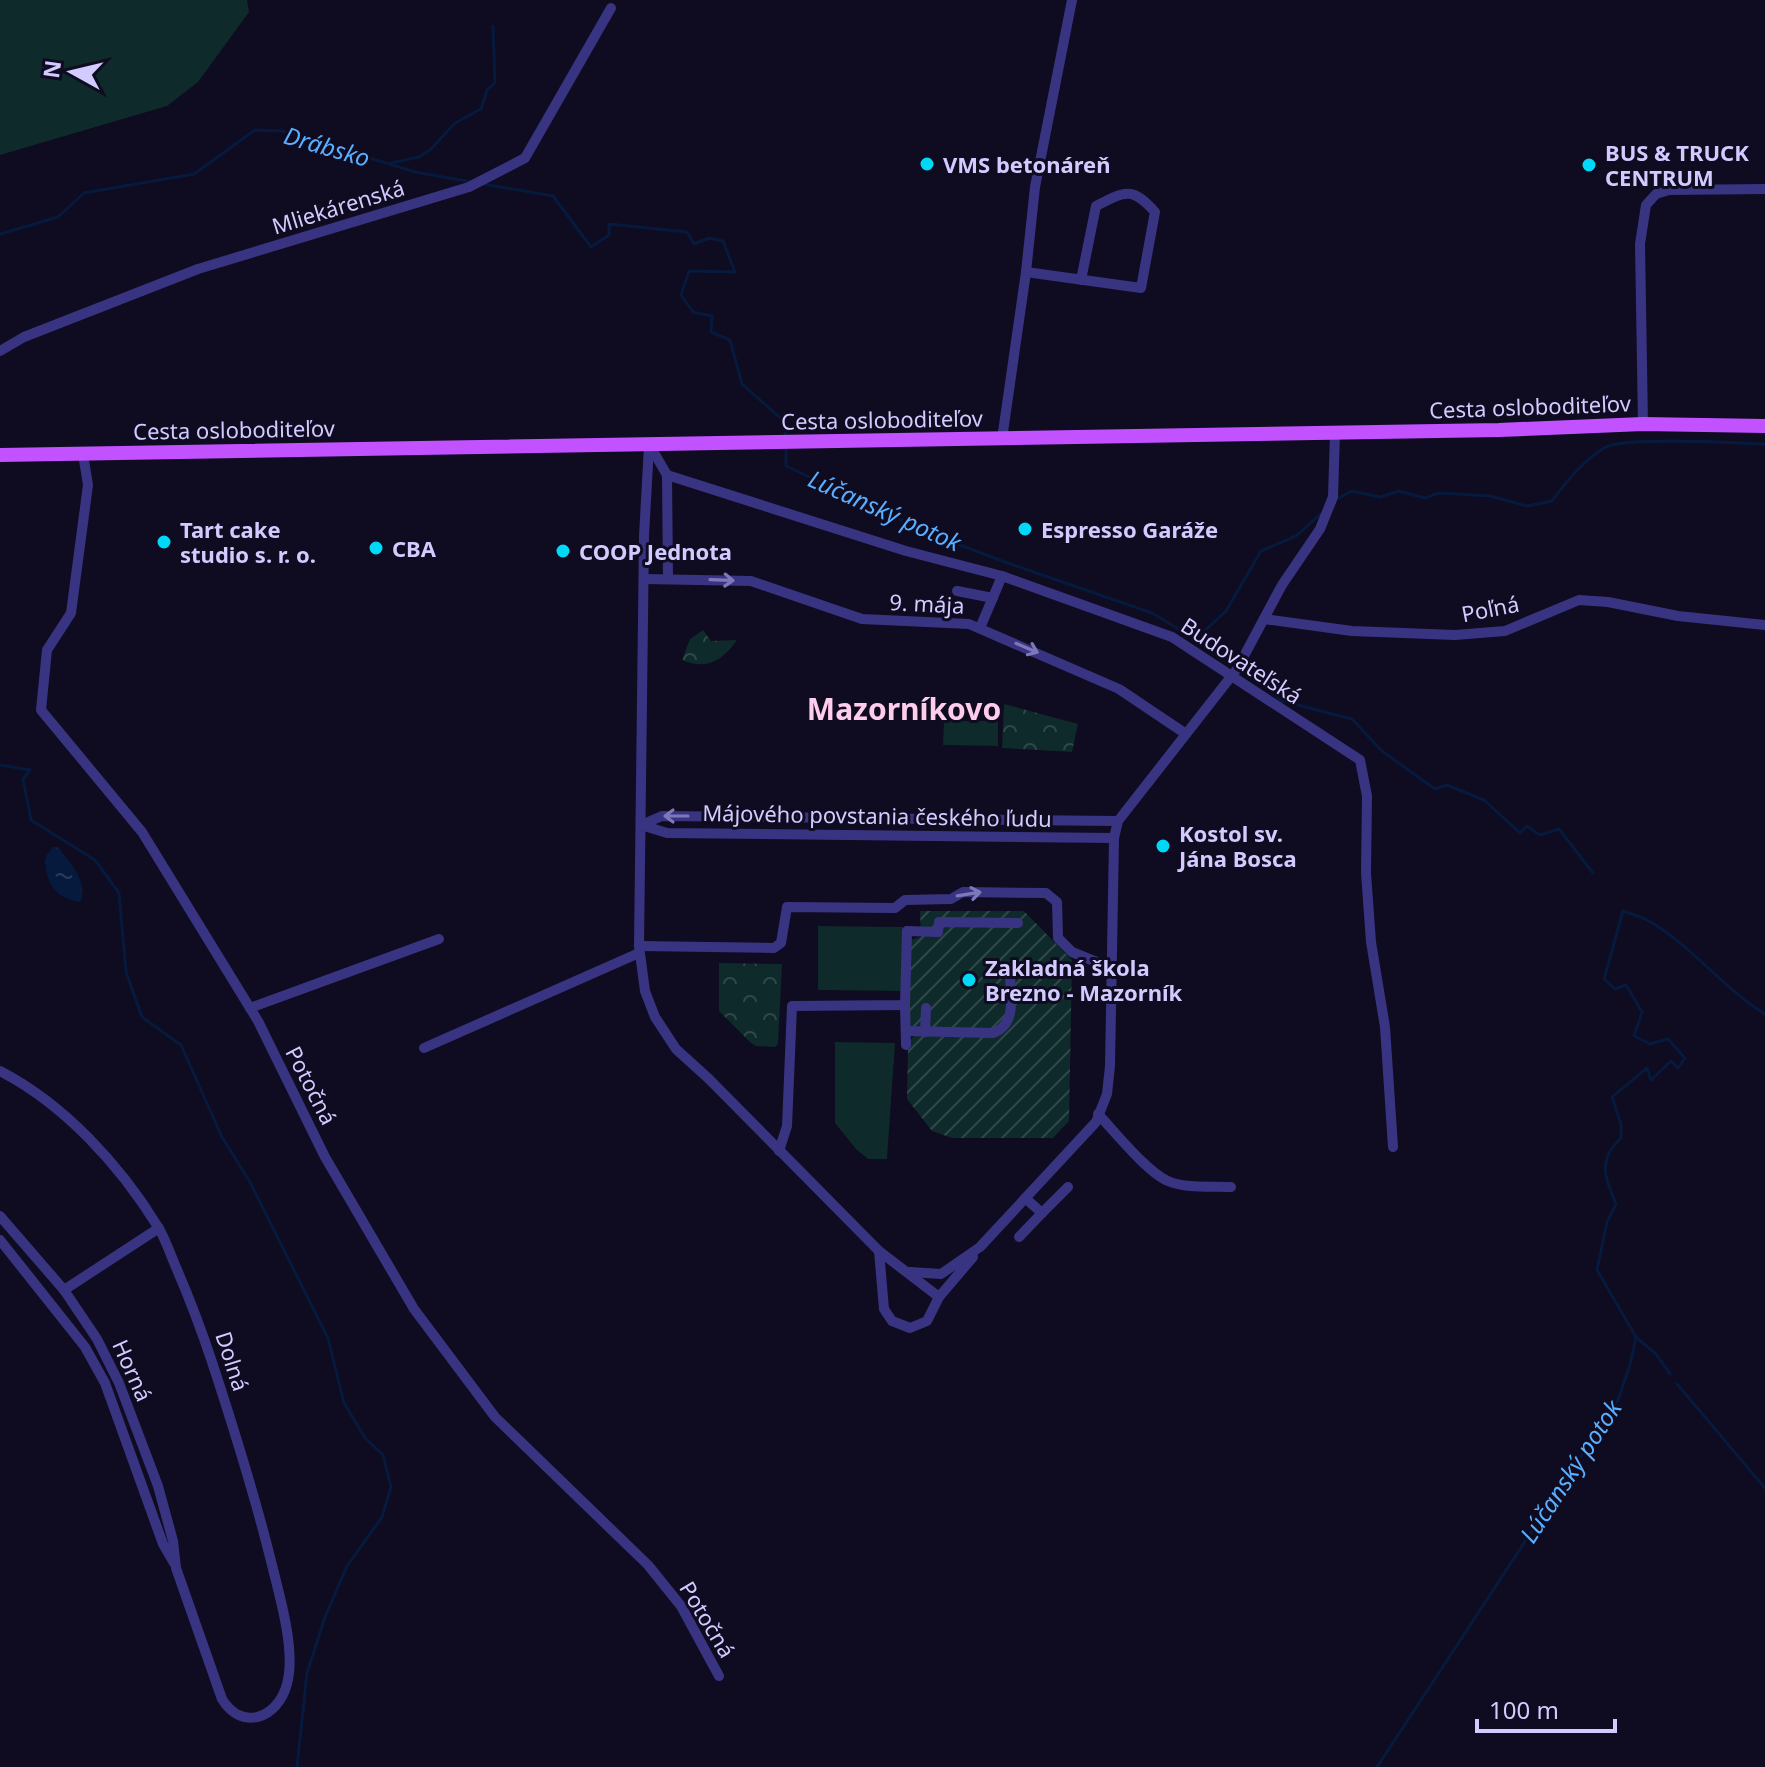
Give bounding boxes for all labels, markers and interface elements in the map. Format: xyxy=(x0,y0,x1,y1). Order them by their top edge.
north arrow xyxy=(32,32,112,112)
text: N xyxy=(35,58,67,80)
water label: Drábsko xyxy=(280,118,374,174)
place label: BUS & TRUCK CENTRUM xyxy=(1605,137,1749,192)
place label: VMS betonáreň xyxy=(943,149,1111,179)
marker: VMS betonáreň xyxy=(918,155,936,173)
marker: BUS & TRUCK CENTRUM xyxy=(1580,156,1598,174)
street label: Mliekárenská xyxy=(268,172,408,240)
street label: Cesta osloboditeľov xyxy=(1429,387,1632,425)
street label: Cesta osloboditeľov xyxy=(781,402,984,436)
street label: Cesta osloboditeľov xyxy=(133,412,336,446)
water label: Lúčanský potok xyxy=(803,462,968,559)
place label: Tart cake studio s. r. o. xyxy=(180,514,316,569)
place label: Espresso Garáže xyxy=(1041,514,1218,544)
marker: Espresso Garáže xyxy=(1016,520,1034,538)
marker: Tart cake studio s. r. o. xyxy=(155,533,173,551)
place label: CBA xyxy=(392,533,437,563)
place label: COOP Jednota xyxy=(579,536,732,566)
marker: CBA xyxy=(367,539,385,557)
marker: COOP Jednota xyxy=(554,542,572,560)
one-way arrow xyxy=(708,572,735,587)
street label: 9. mája xyxy=(889,586,965,620)
street label: Poľná xyxy=(1459,588,1521,628)
street label: Budovateľská xyxy=(1176,610,1308,710)
one-way arrow xyxy=(1014,641,1038,656)
district label: Mazorníkovo xyxy=(807,688,1001,729)
street label: Májového povstania českého ľudu xyxy=(702,797,1052,833)
one-way arrow xyxy=(663,808,690,824)
place label: Kostol sv. Jána Bosca xyxy=(1177,818,1297,873)
marker: Kostol sv. Jána Bosca xyxy=(1154,837,1172,855)
one-way arrow xyxy=(955,886,981,901)
place label: Zakladná škola Brezno - Mazorník xyxy=(985,952,1183,1007)
marker: Zakladná škola Brezno - Mazorník xyxy=(960,971,978,989)
street label: Potočná xyxy=(279,1041,345,1129)
street label: Dolná xyxy=(209,1327,257,1395)
street label: Horná xyxy=(106,1334,160,1406)
water label: Lúčanský potok xyxy=(1511,1392,1629,1549)
street label: Potočná xyxy=(673,1575,743,1663)
scale bar xyxy=(1477,1683,1615,1733)
text: 100 m xyxy=(1489,1693,1559,1726)

